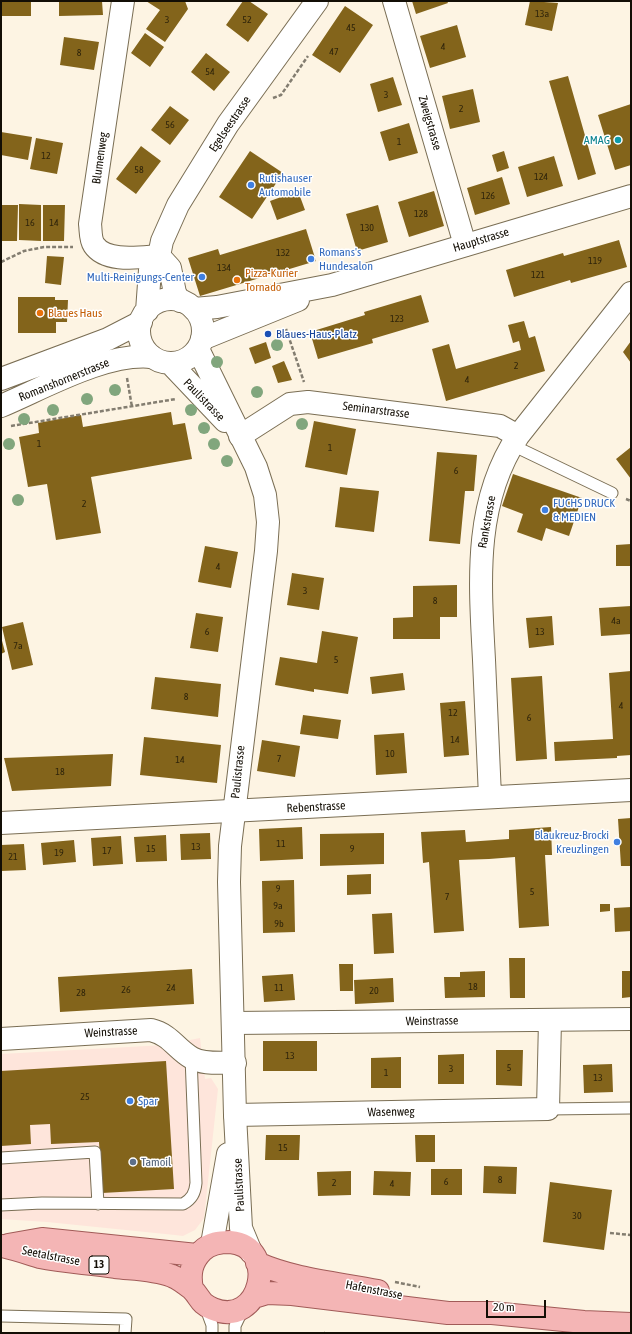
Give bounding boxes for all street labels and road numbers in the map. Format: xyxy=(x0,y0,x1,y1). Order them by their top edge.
street label: Egelseestrasse xyxy=(206,93,254,155)
street label: Zweigstrasse xyxy=(415,94,445,152)
street label: Blumenweg xyxy=(89,131,111,185)
street label: Hauptstrasse xyxy=(451,225,511,255)
street label: Romanshornerstrasse xyxy=(17,355,111,405)
street label: Paulistrasse xyxy=(180,376,228,424)
street label: Seminarstrasse xyxy=(342,399,410,421)
street label: Rankstrasse xyxy=(475,495,499,549)
street label: Paulistrasse xyxy=(228,745,248,799)
street label: Rebenstrasse xyxy=(286,798,346,816)
street label: Weinstrasse xyxy=(405,1013,459,1029)
street label: Weinstrasse xyxy=(84,1023,138,1041)
street label: Wasenweg xyxy=(367,1104,415,1120)
street label: Paulistrasse xyxy=(230,1158,248,1212)
street label: Seetalstrasse xyxy=(21,1243,81,1269)
road number: 13 xyxy=(89,1256,109,1274)
street label: Hafenstrasse xyxy=(344,1277,404,1303)

